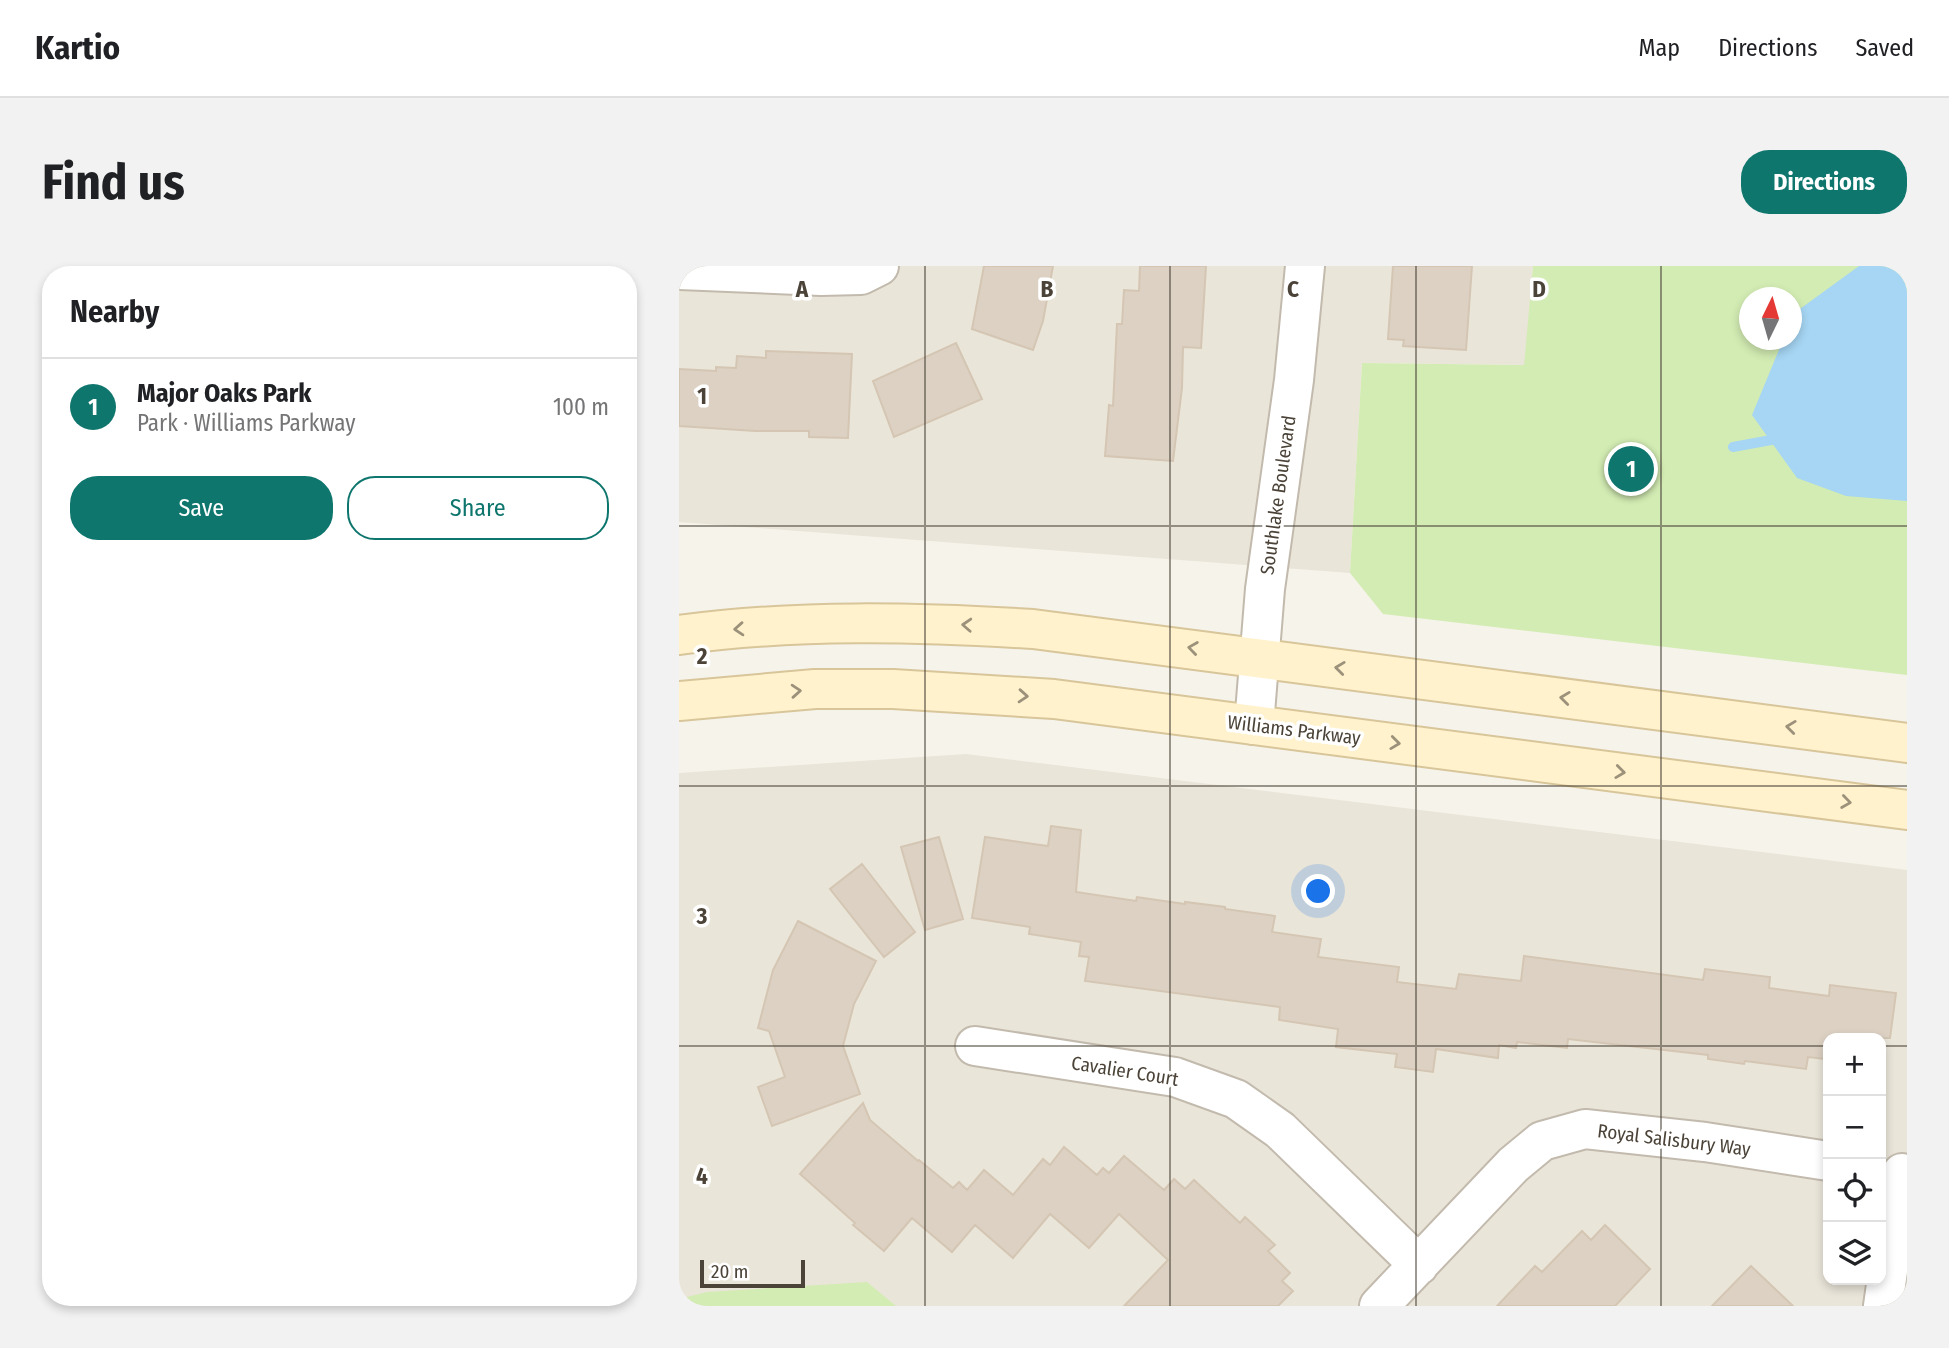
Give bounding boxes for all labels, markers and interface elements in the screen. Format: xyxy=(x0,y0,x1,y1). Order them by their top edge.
text: Kartio xyxy=(35,28,120,68)
text: Map xyxy=(1639,34,1680,62)
text: Directions xyxy=(1718,34,1817,62)
text: Saved xyxy=(1855,34,1914,62)
button: Directions xyxy=(1741,150,1907,214)
text: Find us xyxy=(42,153,185,212)
text: A xyxy=(795,275,809,303)
text: B xyxy=(1041,275,1054,303)
text: C xyxy=(1287,275,1299,303)
text: D xyxy=(1532,275,1546,303)
north arrow xyxy=(1739,287,1802,350)
text: Nearby xyxy=(70,294,159,330)
text: Major Oaks Park xyxy=(137,378,311,409)
text: 1 xyxy=(697,382,707,410)
text: 1 xyxy=(88,393,98,421)
text: 100 m xyxy=(553,393,609,421)
text: Park · Williams Parkway xyxy=(137,409,355,437)
street label: Southlake Boulevard xyxy=(1255,414,1301,576)
pin: 1 xyxy=(1608,443,1654,495)
button: Save xyxy=(70,476,333,540)
button: Share xyxy=(347,476,609,540)
one-way arrow xyxy=(961,618,972,633)
one-way arrow xyxy=(733,622,744,637)
one-way arrow xyxy=(1187,641,1199,656)
text: 2 xyxy=(696,642,708,670)
one-way arrow xyxy=(1334,660,1346,675)
one-way arrow xyxy=(791,684,802,699)
one-way arrow xyxy=(1018,688,1029,703)
one-way arrow xyxy=(1559,690,1571,705)
street label: Williams Parkway xyxy=(1226,710,1362,750)
one-way arrow xyxy=(1785,720,1797,735)
one-way arrow xyxy=(1389,735,1401,750)
one-way arrow xyxy=(1614,765,1626,780)
one-way arrow xyxy=(1840,794,1852,809)
your location xyxy=(1301,874,1335,908)
text: 3 xyxy=(696,902,708,930)
map controls xyxy=(1823,1033,1886,1285)
button: + xyxy=(1823,1033,1886,1096)
street label: Cavalier Court xyxy=(1070,1051,1181,1091)
button: − xyxy=(1823,1096,1886,1159)
street label: Royal Salisbury Way xyxy=(1596,1119,1752,1161)
button: locate xyxy=(1823,1159,1886,1222)
text: 4 xyxy=(696,1162,708,1190)
button: layers xyxy=(1823,1222,1886,1285)
scale bar xyxy=(700,1257,805,1289)
text: 20 m xyxy=(711,1260,748,1283)

